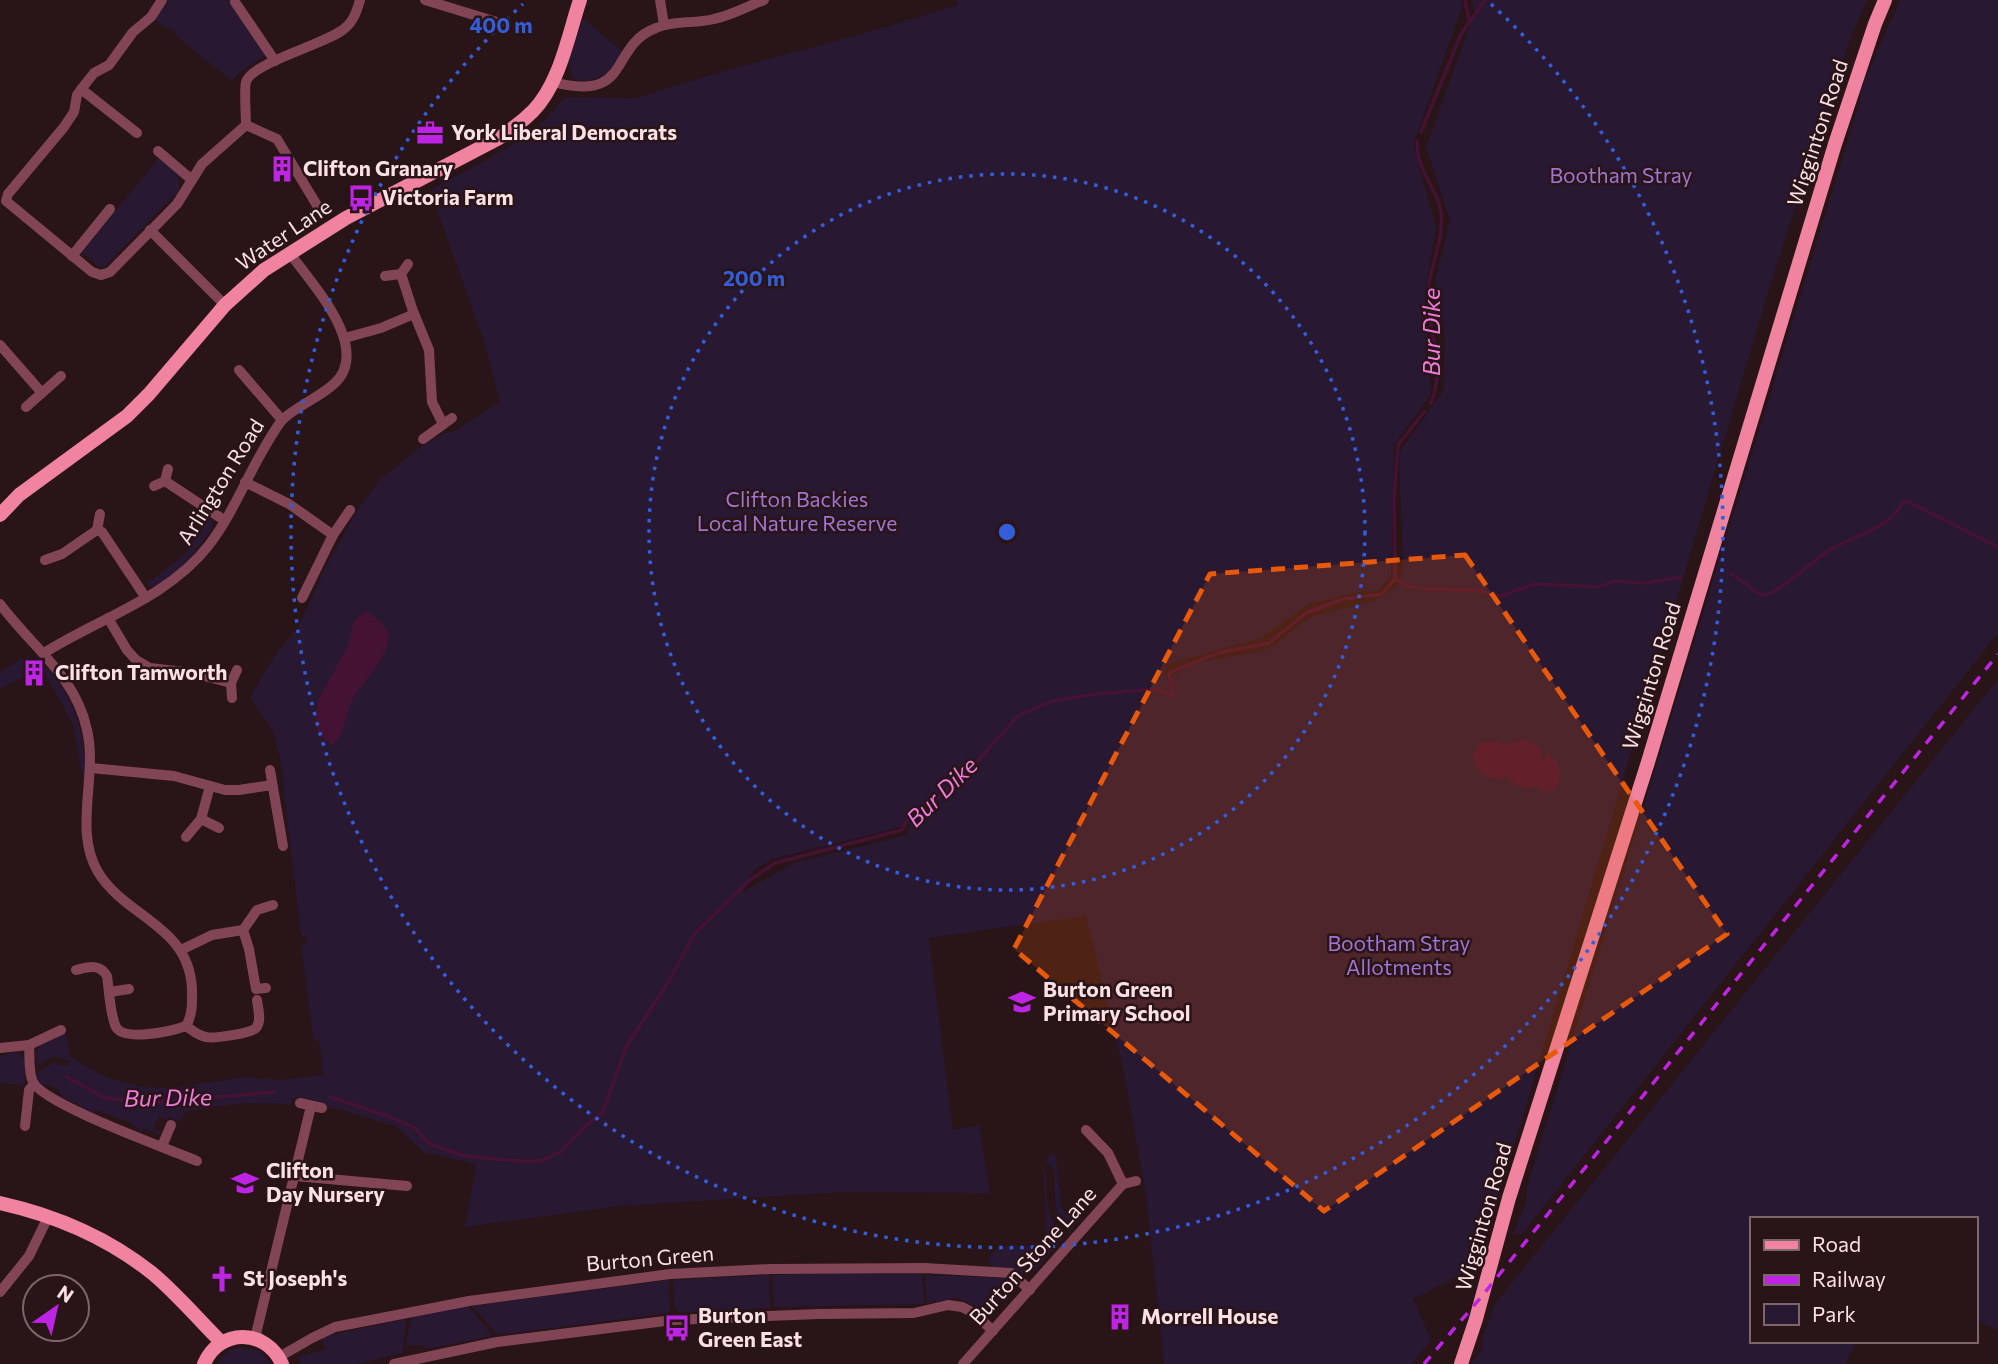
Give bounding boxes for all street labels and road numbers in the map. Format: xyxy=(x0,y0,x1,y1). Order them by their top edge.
street label: Wigginton Road xyxy=(1781,56,1852,209)
street label: Water Lane xyxy=(231,193,335,275)
street label: Arlington Road xyxy=(171,414,268,549)
street label: Wigginton Road xyxy=(1616,599,1685,752)
street label: Wigginton Road xyxy=(1449,1140,1516,1294)
street label: Burton Stone Lane xyxy=(963,1181,1100,1329)
street label: Burton Green xyxy=(585,1239,715,1276)

